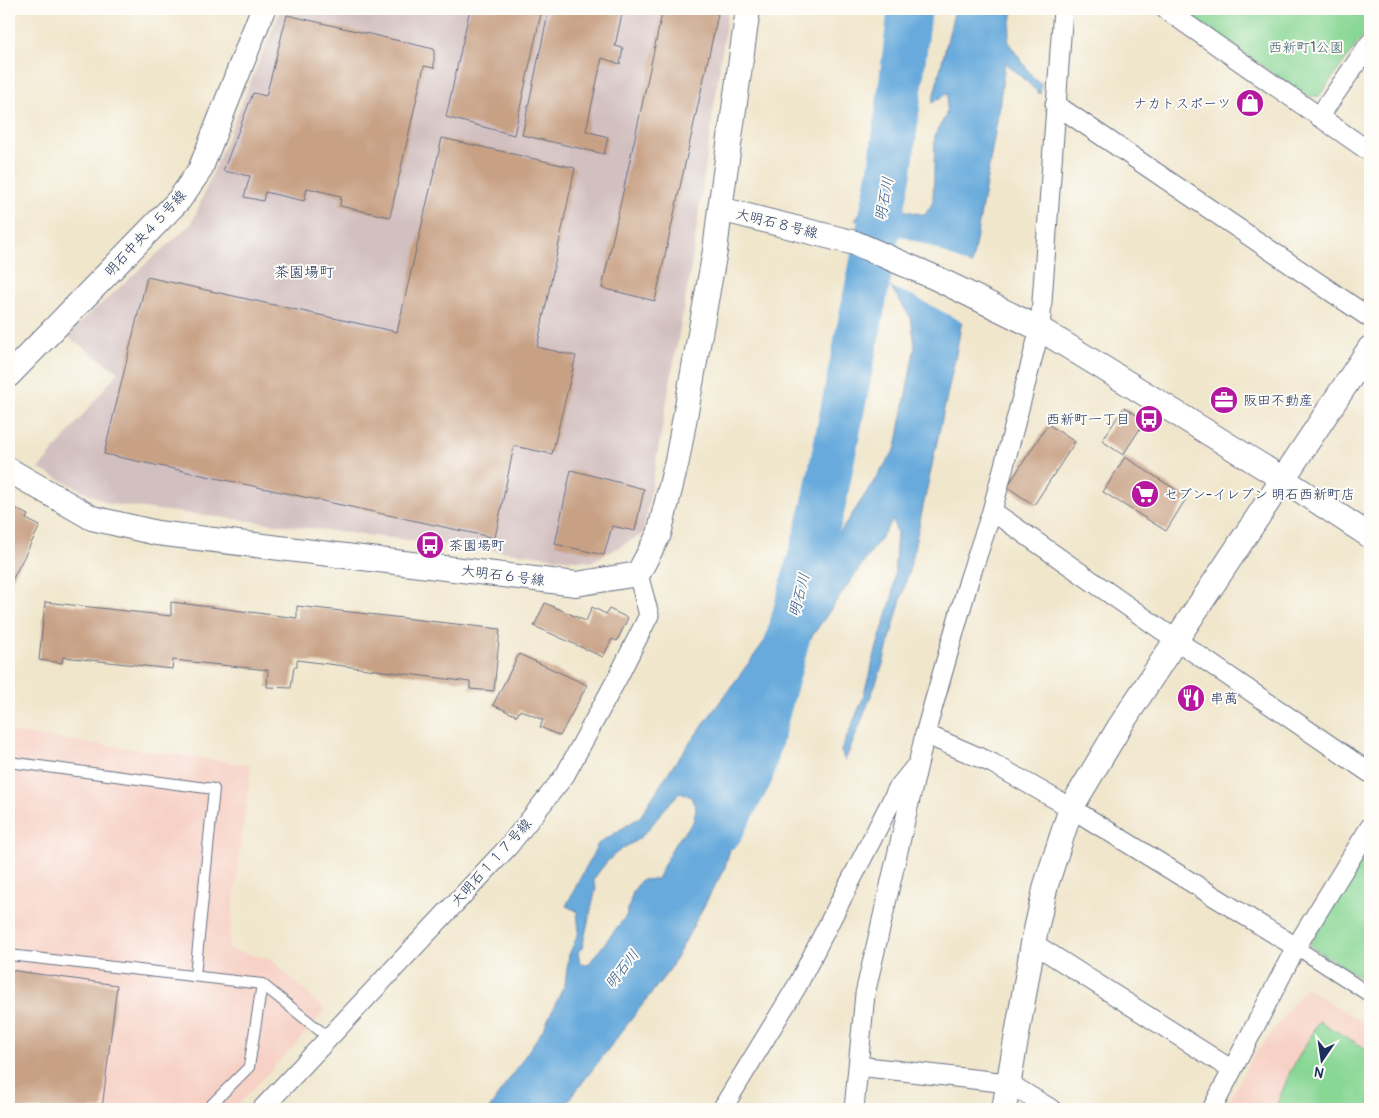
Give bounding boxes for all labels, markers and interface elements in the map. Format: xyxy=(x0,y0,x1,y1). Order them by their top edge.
park label: 西新町1公園 xyxy=(1268,39,1344,56)
shop icon: ナカトスポーツ xyxy=(1235,88,1265,118)
place label: ナカトスポーツ xyxy=(1133,95,1231,112)
water label: 明石川 xyxy=(871,175,898,223)
street label: 明石中央４５号線 xyxy=(101,187,190,280)
street label: 大明石８号線 xyxy=(734,205,820,242)
district label: 茶園場町 xyxy=(274,263,335,282)
office icon: 阪田不動産 xyxy=(1209,385,1239,415)
place label: 阪田不動産 xyxy=(1243,392,1313,409)
bus stop icon: 西新町一丁目 xyxy=(1134,404,1164,434)
place label: 西新町一丁目 xyxy=(1046,411,1130,428)
supermarket icon: セブン-イレブン 明石西新町店 xyxy=(1130,479,1160,509)
place label: セブン-イレブン 明石西新町店 xyxy=(1164,486,1355,503)
bus stop icon: 茶園場町 xyxy=(415,530,445,560)
place label: 茶園場町 xyxy=(449,537,505,554)
street label: 大明石６号線 xyxy=(460,562,546,589)
water label: 明石川 xyxy=(784,571,814,619)
restaurant icon: 串萬 xyxy=(1176,683,1206,713)
place label: 串萬 xyxy=(1210,690,1238,707)
street label: 大明石１１７号線 xyxy=(448,815,535,910)
water label: 明石川 xyxy=(601,946,644,993)
north arrow xyxy=(1296,1036,1346,1086)
text: N xyxy=(1313,1063,1326,1082)

